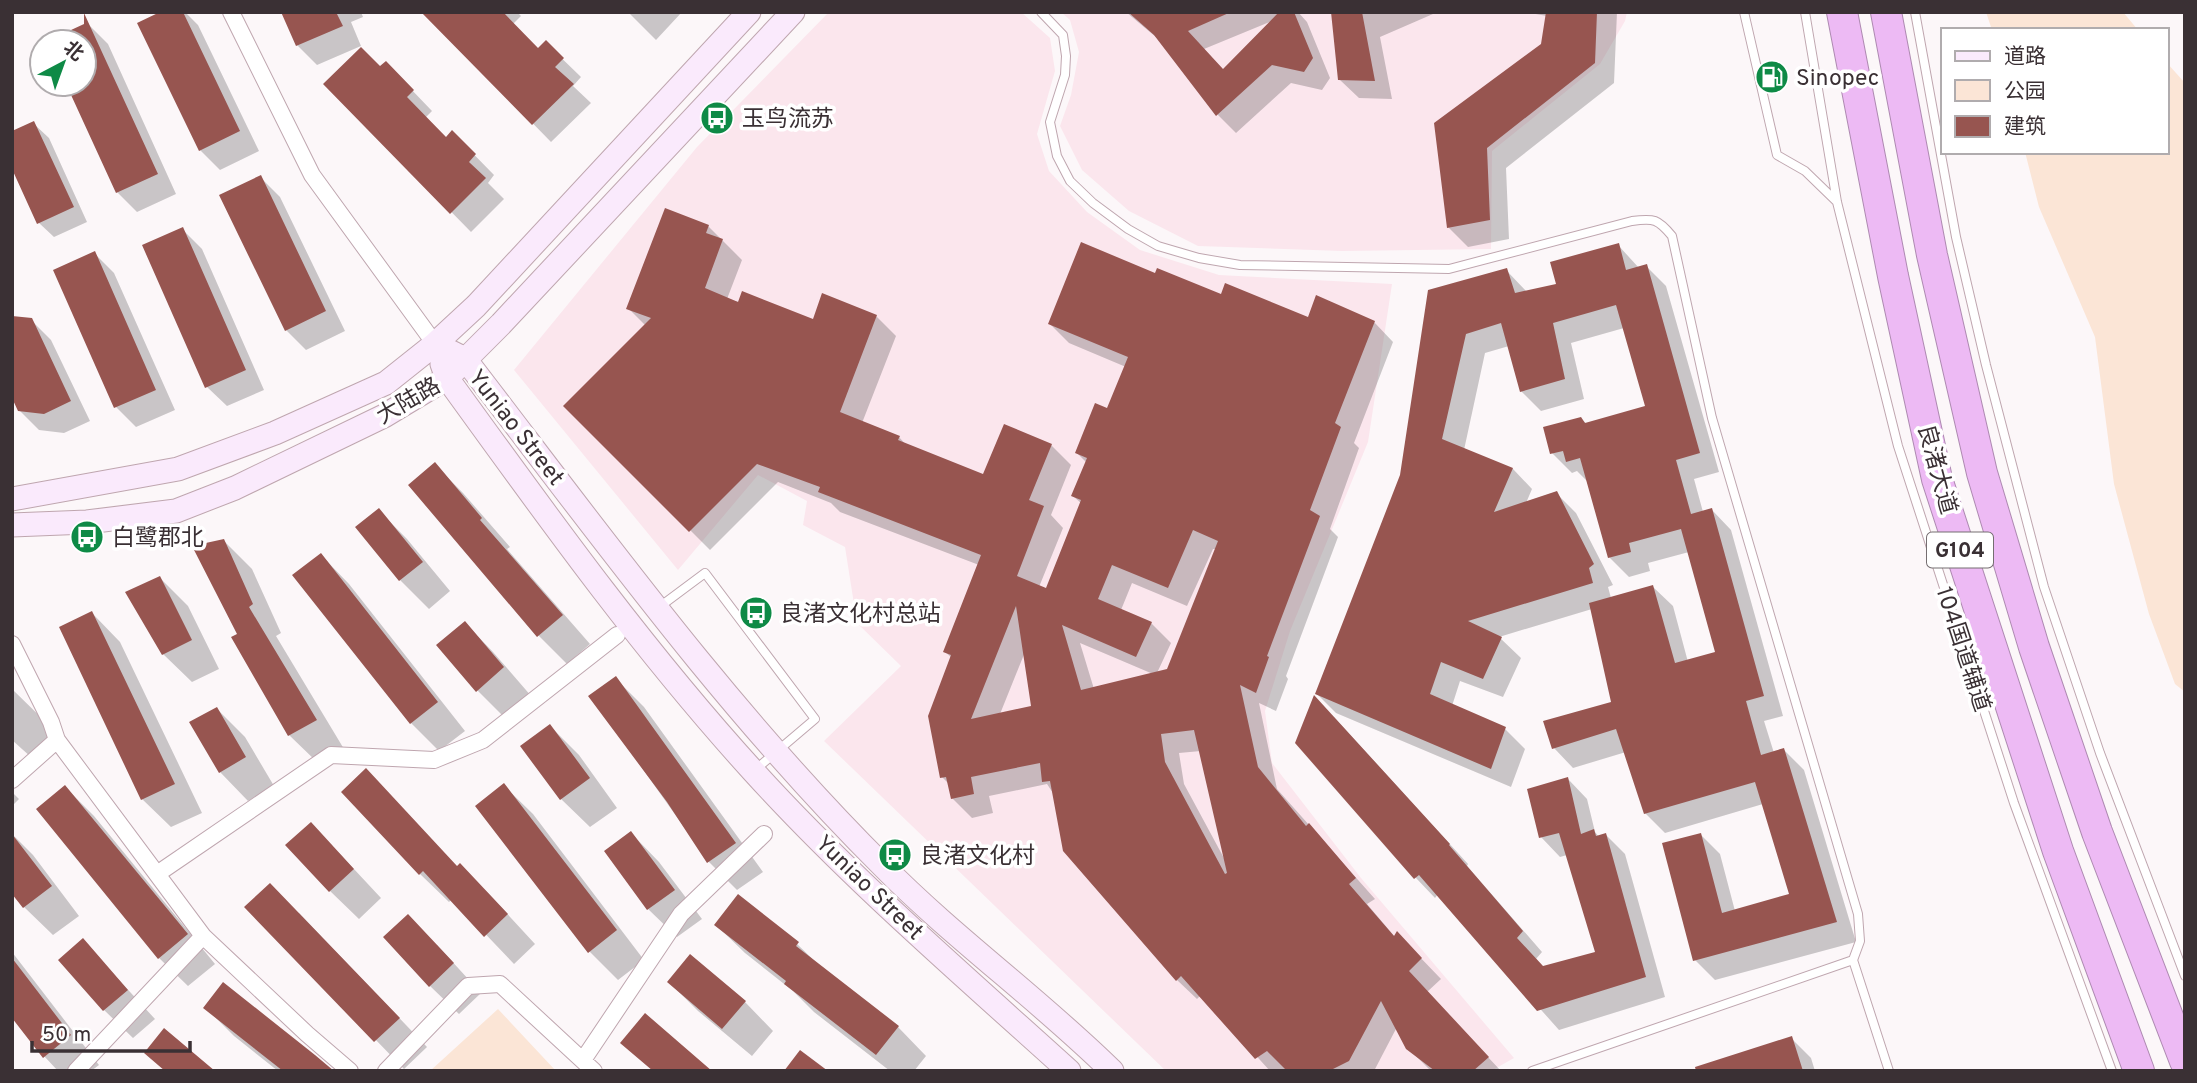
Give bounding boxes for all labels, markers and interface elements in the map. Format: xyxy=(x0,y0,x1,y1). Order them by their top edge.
north arrow xyxy=(28,28,98,98)
legend xyxy=(1941,28,2169,154)
text: 北 xyxy=(58,36,88,67)
text: 道路 xyxy=(2004,44,2046,71)
fuel station icon: Sinopec xyxy=(1753,58,1791,96)
place label: Sinopec xyxy=(1796,65,1879,94)
text: 公园 xyxy=(2004,79,2046,106)
bus stop icon: 玉鸟流苏 xyxy=(698,99,736,137)
place label: 玉鸟流苏 xyxy=(742,106,834,135)
text: 建筑 xyxy=(2004,114,2046,141)
street label: Yuniao Street xyxy=(461,365,569,492)
street label: 大陆路 xyxy=(372,372,446,432)
street label: 良渚大道 xyxy=(1910,421,1961,518)
bus stop icon: 白鹭郡北 xyxy=(68,518,106,556)
place label: 白鹭郡北 xyxy=(112,525,204,554)
road number: G104 xyxy=(1927,532,1993,568)
street label: 104国道辅道 xyxy=(1928,584,1995,716)
bus stop icon: 良渚文化村总站 xyxy=(737,594,775,632)
place label: 良渚文化村总站 xyxy=(780,601,941,630)
street label: Yuniao Street xyxy=(808,830,928,948)
bus stop icon: 良渚文化村 xyxy=(876,836,914,874)
place label: 良渚文化村 xyxy=(920,843,1035,872)
scale bar xyxy=(32,1010,189,1054)
text: 50 m xyxy=(42,1022,91,1049)

